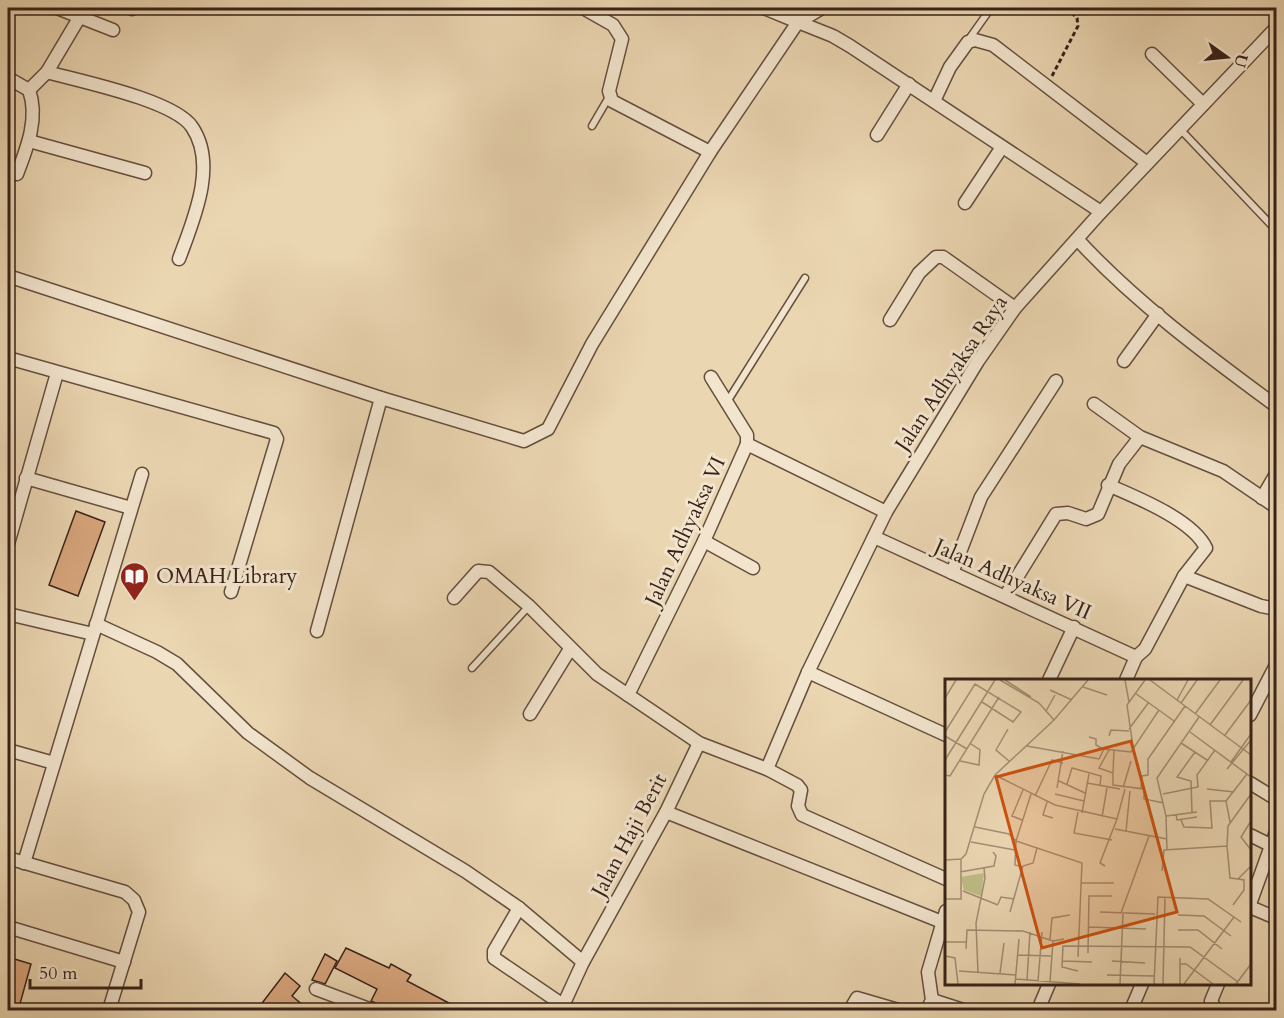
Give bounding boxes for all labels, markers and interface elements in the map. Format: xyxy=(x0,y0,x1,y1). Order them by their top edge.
north arrow xyxy=(1197,27,1257,87)
text: U xyxy=(1228,51,1253,70)
street label: Jalan Adhyaksa Raya xyxy=(887,289,1015,460)
street label: Jalan Adhyaksa VI xyxy=(637,452,733,613)
street label: Jalan Adhyaksa VII xyxy=(927,531,1096,627)
library icon: OMAH Library xyxy=(119,560,151,602)
place label: OMAH Library xyxy=(156,562,297,591)
inset map xyxy=(945,679,1251,985)
street label: Jalan Haji Berit xyxy=(583,768,674,905)
scale bar xyxy=(30,952,141,990)
text: 50 m xyxy=(39,961,78,986)

